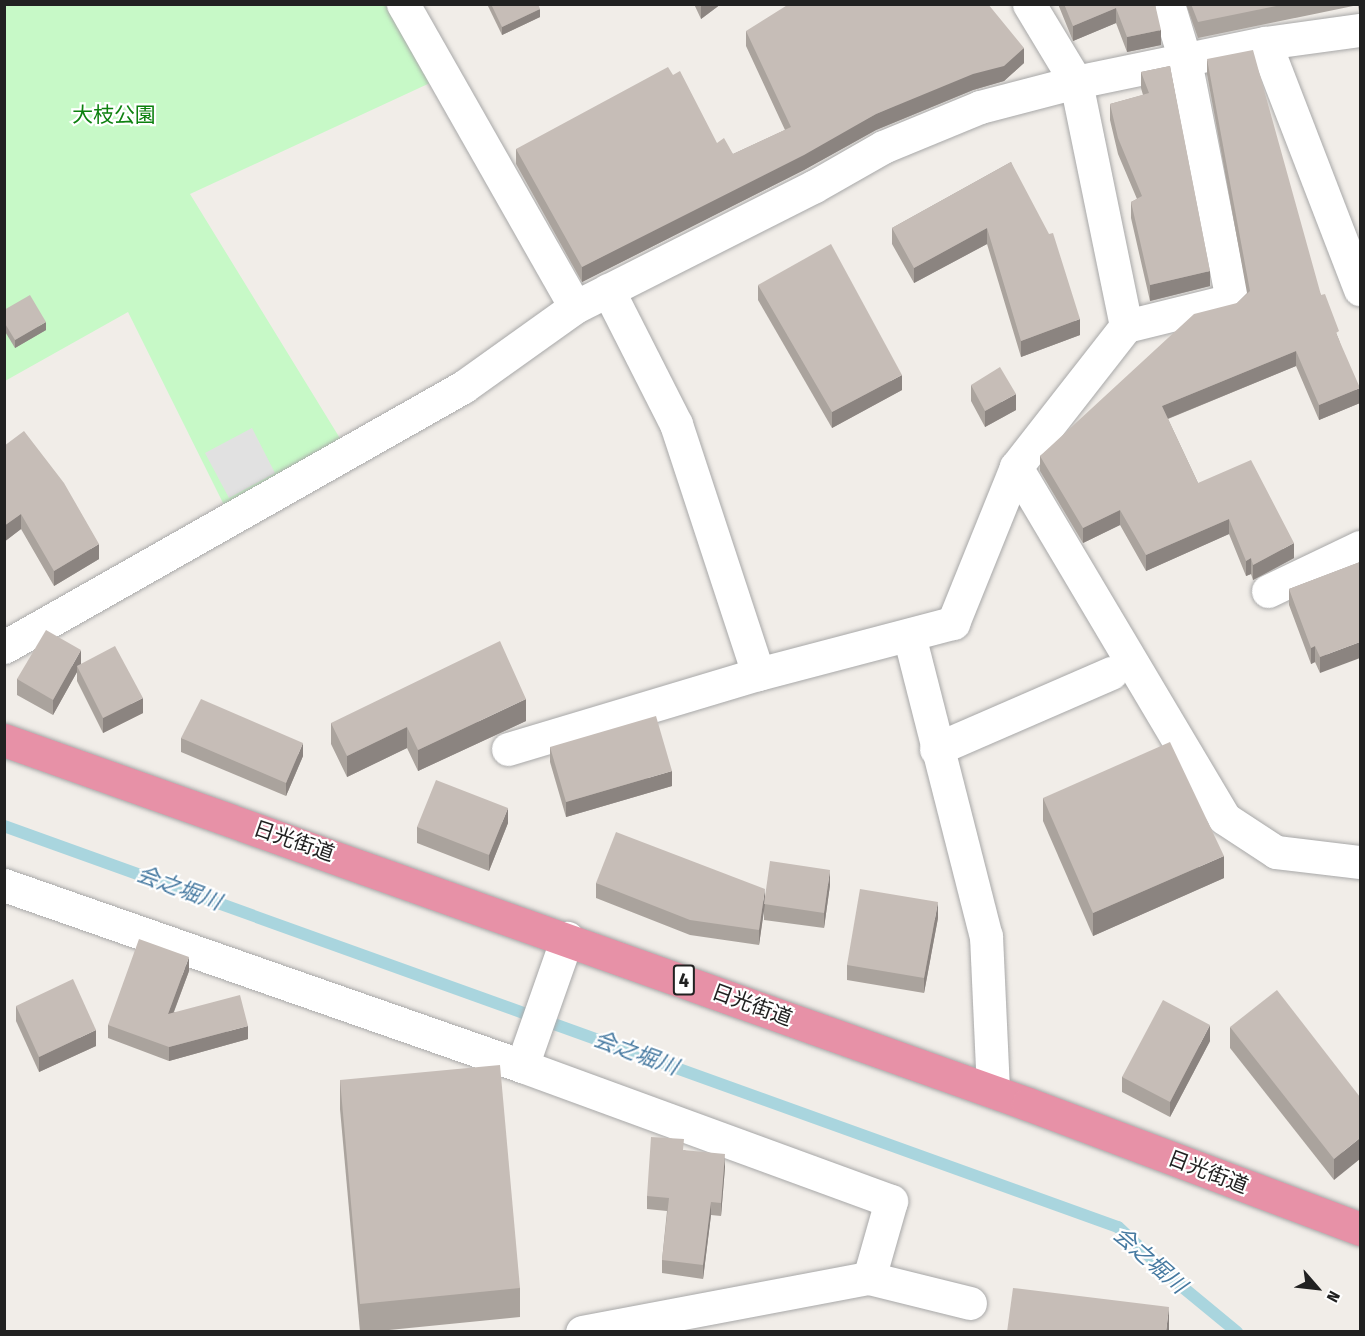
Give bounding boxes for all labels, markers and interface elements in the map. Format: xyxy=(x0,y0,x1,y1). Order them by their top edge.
park label: 大枝公園 xyxy=(72,102,156,128)
street label: 日光街道 xyxy=(250,815,338,867)
water label: 会之堀川 xyxy=(133,861,225,915)
road number: 4 xyxy=(672,963,696,997)
street label: 日光街道 xyxy=(708,979,796,1031)
water label: 会之堀川 xyxy=(590,1026,682,1080)
street label: 日光街道 xyxy=(1164,1145,1252,1199)
water label: 会之堀川 xyxy=(1108,1221,1192,1299)
north arrow xyxy=(1287,1258,1347,1318)
text: N xyxy=(1323,1288,1344,1305)

